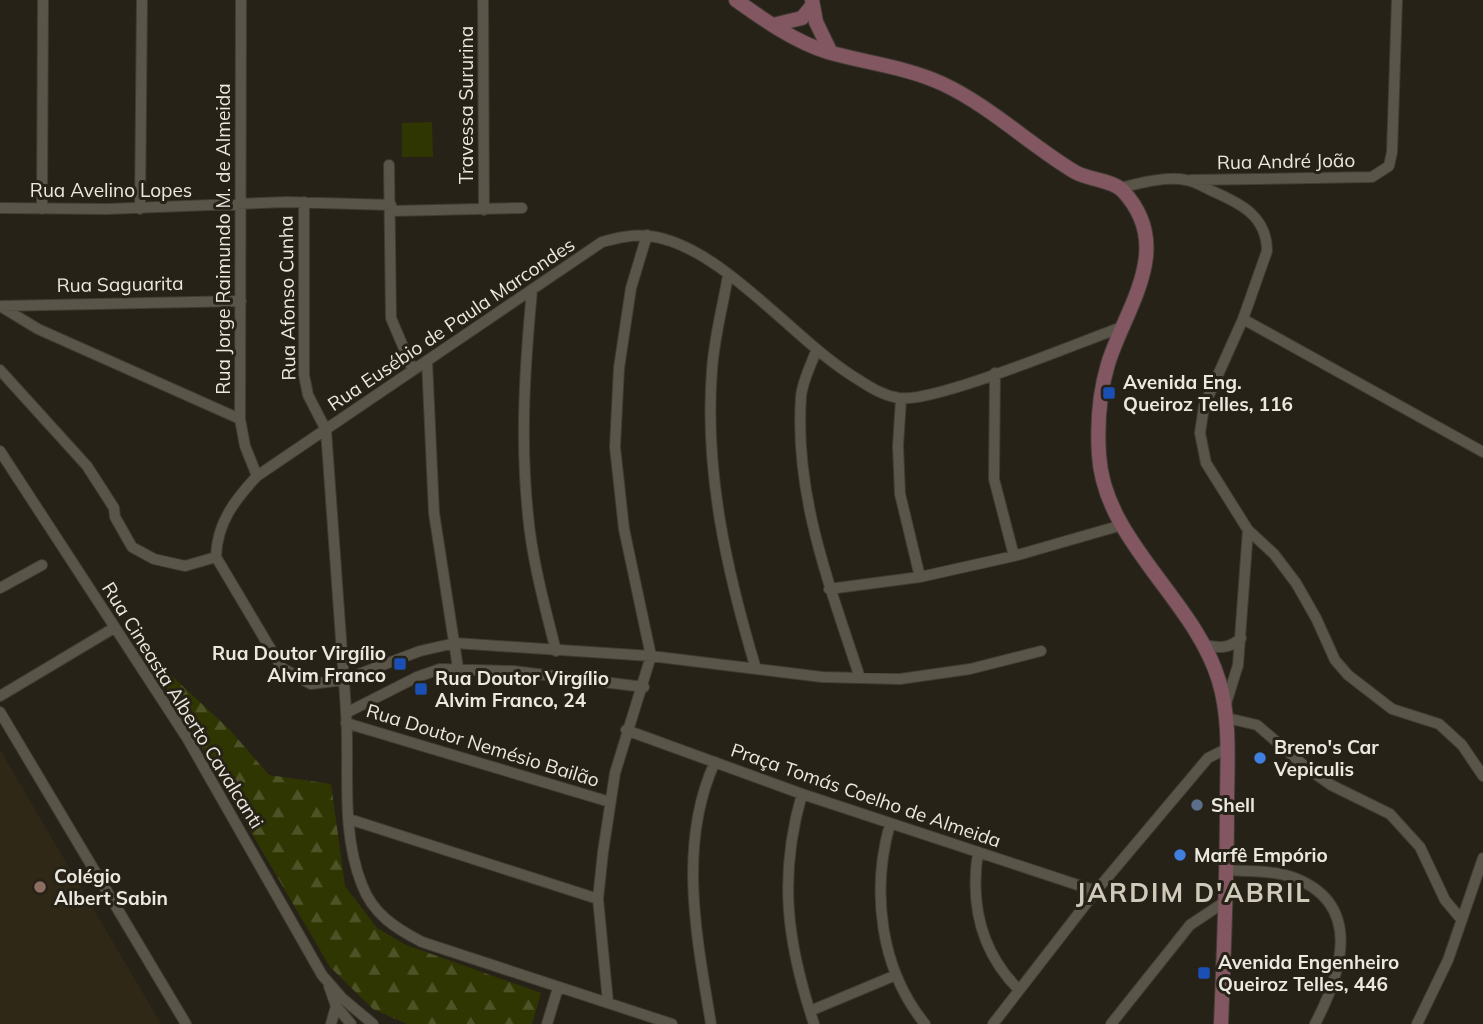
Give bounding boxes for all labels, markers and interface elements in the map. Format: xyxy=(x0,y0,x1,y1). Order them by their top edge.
street label: Travessa Sururina xyxy=(454,26,478,184)
street label: Rua Jorge Raimundo M. de Almeida xyxy=(211,83,235,395)
street label: Rua André João xyxy=(1217,148,1355,174)
street label: Rua Avelino Lopes xyxy=(30,178,192,202)
street label: Rua Afonso Cunha xyxy=(274,215,300,381)
street label: Rua Eusébio de Paula Marcondes xyxy=(323,232,579,416)
street label: Rua Saguarita xyxy=(56,271,184,297)
place label: Avenida Eng. Queiroz Telles, 116 xyxy=(1123,370,1293,416)
marker: Avenida Eng. Queiroz Telles, 116 xyxy=(1101,385,1117,401)
street label: Rua Cineasta Alberto Cavalcanti xyxy=(97,577,269,833)
place label: Rua Doutor Virgílio Alvim Franco xyxy=(212,641,386,687)
marker: Rua Doutor Virgílio Alvim Franco xyxy=(392,656,408,672)
place label: Rua Doutor Virgílio Alvim Franco, 24 xyxy=(435,666,609,712)
marker: Rua Doutor Virgílio Alvim Franco, 24 xyxy=(413,681,429,697)
street label: Rua Doutor Nemésio Bailão xyxy=(363,698,603,792)
place label: Breno's Car Vepiculis xyxy=(1273,735,1379,781)
street label: Praça Tomás Coelho de Almeida xyxy=(728,737,1004,853)
marker: Breno's Car Vepiculis xyxy=(1252,750,1268,766)
place label: Shell xyxy=(1211,793,1255,817)
marker: Shell xyxy=(1189,797,1205,813)
place label: Marfê Empório xyxy=(1194,843,1328,867)
marker: Marfê Empório xyxy=(1172,847,1188,863)
place label: Colégio Albert Sabin xyxy=(54,864,168,910)
district label: JARDIM D'ABRIL xyxy=(1076,876,1312,909)
marker: Colégio Albert Sabin xyxy=(32,879,48,895)
place label: Avenida Engenheiro Queiroz Telles, 446 xyxy=(1218,950,1399,996)
marker: Avenida Engenheiro Queiroz Telles, 446 xyxy=(1196,965,1212,981)

